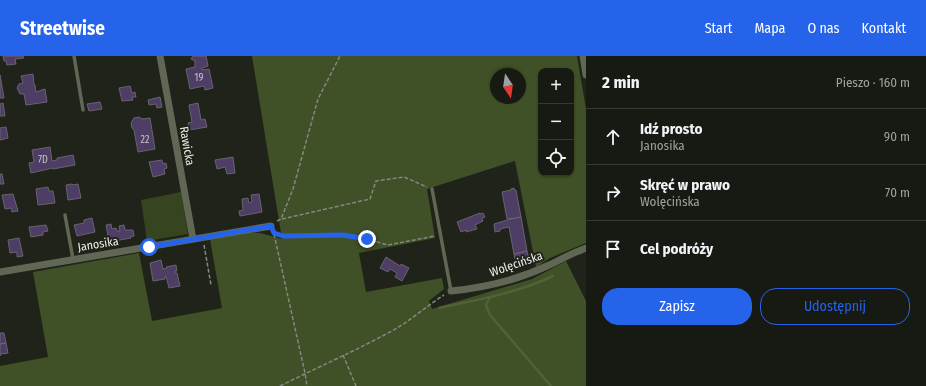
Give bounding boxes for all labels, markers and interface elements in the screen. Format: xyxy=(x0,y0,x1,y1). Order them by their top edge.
text: Streetwise xyxy=(20,17,105,40)
text: Start xyxy=(705,20,732,37)
text: Mapa xyxy=(754,20,785,37)
text: O nas xyxy=(807,20,840,37)
text: Kontakt xyxy=(862,20,906,37)
north arrow xyxy=(490,68,526,104)
map controls xyxy=(538,68,574,176)
button: + xyxy=(538,68,574,104)
house number: 19 xyxy=(195,72,204,84)
text: 2 min xyxy=(602,72,640,93)
text: Pieszo · 160 m xyxy=(836,75,910,90)
button: − xyxy=(538,104,574,140)
text: Idź prosto xyxy=(640,120,702,138)
street label: Rawicka xyxy=(177,125,197,167)
icon: ahead xyxy=(602,126,624,148)
text: 90 m xyxy=(884,129,910,144)
house number: 22 xyxy=(141,134,150,146)
text: Janosika xyxy=(640,138,685,153)
button: locate xyxy=(538,140,574,176)
house number: 7D xyxy=(38,154,48,166)
text: Skręć w prawo xyxy=(640,176,730,194)
icon: right xyxy=(602,182,624,204)
text: 70 m xyxy=(885,185,910,200)
text: Wolęcińska xyxy=(640,194,700,209)
route end xyxy=(358,230,376,248)
street label: Janosika xyxy=(77,234,120,254)
route start xyxy=(140,238,158,256)
icon: arrive xyxy=(602,238,624,260)
text: Cel podróży xyxy=(640,240,713,258)
street label: Wolęcińska xyxy=(488,248,544,280)
button: Zapisz xyxy=(602,288,752,325)
button: Udostępnij xyxy=(760,288,910,325)

